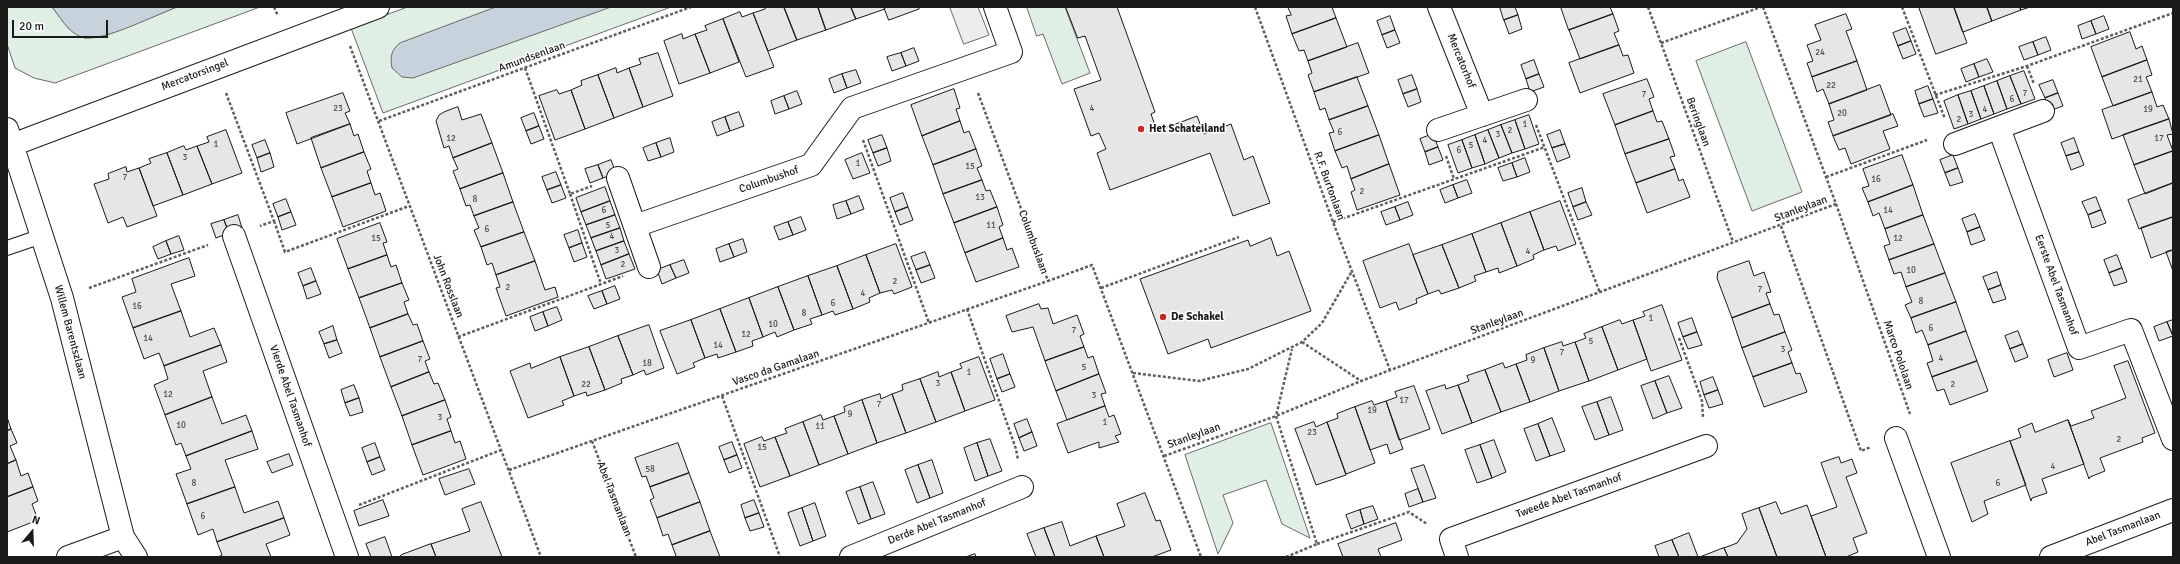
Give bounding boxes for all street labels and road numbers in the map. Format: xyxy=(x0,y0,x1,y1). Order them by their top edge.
street label: Mercatorhof xyxy=(1444,32,1478,90)
street label: Amundsenlaan xyxy=(497,39,567,75)
street label: Mercatorsingel xyxy=(160,56,230,94)
street label: Beringlaan xyxy=(1683,96,1713,148)
street label: R.F. Burtonlaan xyxy=(1310,150,1348,222)
street label: Columbushof xyxy=(737,164,801,196)
street label: Stanleylaan xyxy=(1773,193,1829,225)
street label: Columbuslaan xyxy=(1015,208,1051,276)
street label: Eerste Abel Tasmanhof xyxy=(2032,233,2080,337)
street label: John Rosslaan xyxy=(430,252,466,320)
street label: Willem Barentszlaan xyxy=(51,284,89,380)
street label: Stanleylaan xyxy=(1469,306,1525,338)
street label: Marco Pololaan xyxy=(1880,319,1916,391)
street label: Vierde Abel Tasmanhof xyxy=(266,343,314,449)
street label: Vasco da Gamalaan xyxy=(731,347,821,389)
street label: Stanleylaan xyxy=(1166,420,1222,452)
street label: Abel Tasmanlaan xyxy=(594,460,634,538)
street label: Tweede Abel Tasmanhof xyxy=(1514,471,1624,521)
street label: Derde Abel Tasmanhof xyxy=(886,496,988,548)
street label: Abel Tasmanlaan xyxy=(2084,509,2162,549)

